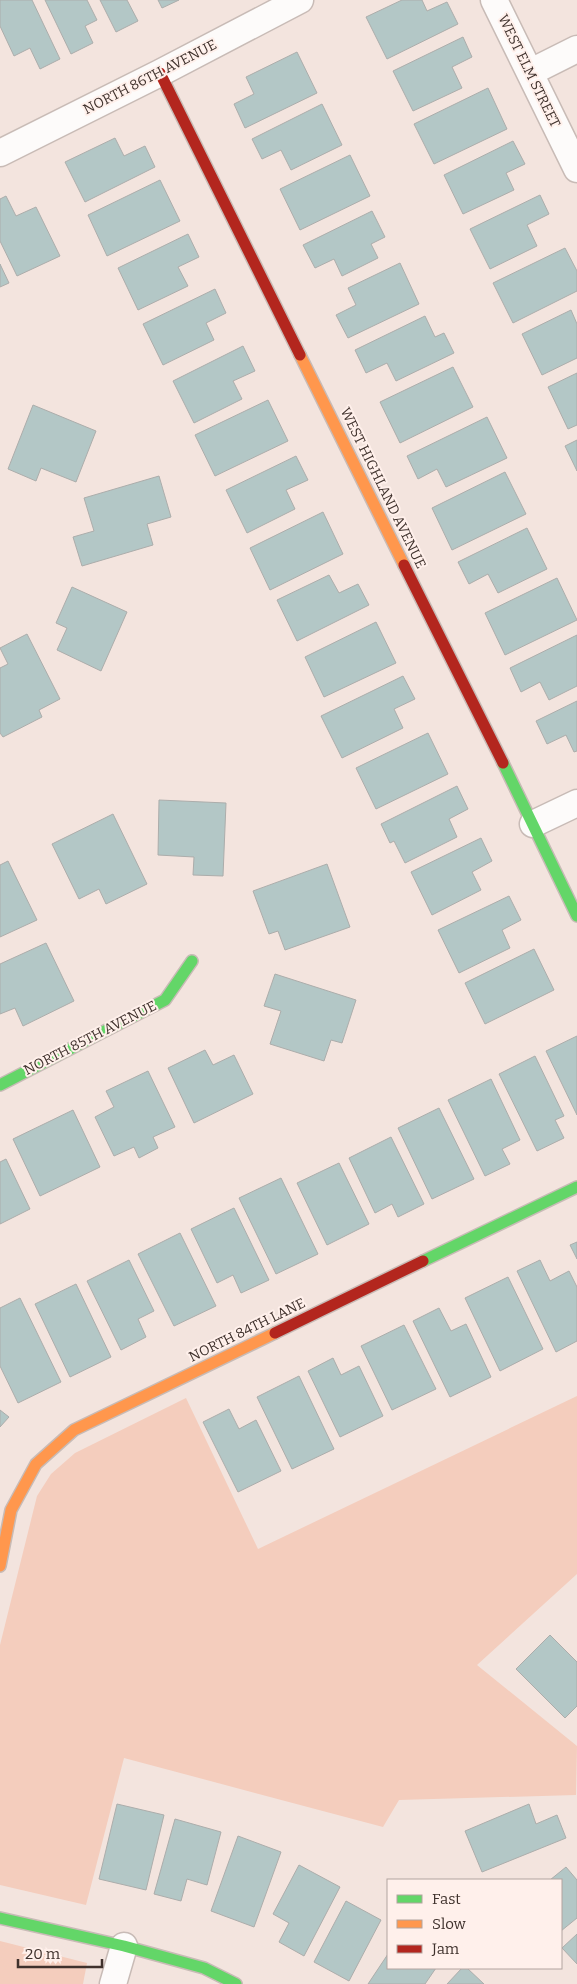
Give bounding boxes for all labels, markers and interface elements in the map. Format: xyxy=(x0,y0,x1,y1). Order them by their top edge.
street label: WEST ELM STREET xyxy=(494,12,564,130)
street label: NORTH 86TH AVENUE xyxy=(80,36,220,118)
street label: WEST HIGHLAND AVENUE xyxy=(337,405,429,571)
street label: NORTH 85TH AVENUE xyxy=(21,997,159,1079)
street label: NORTH 84TH LANE xyxy=(186,1294,308,1366)
legend xyxy=(387,1879,562,1969)
text: Fast xyxy=(432,1890,461,1908)
text: Slow xyxy=(432,1915,467,1933)
scale bar xyxy=(18,1936,101,1968)
text: Jam xyxy=(431,1940,460,1958)
text: 20 m xyxy=(25,1945,61,1963)

